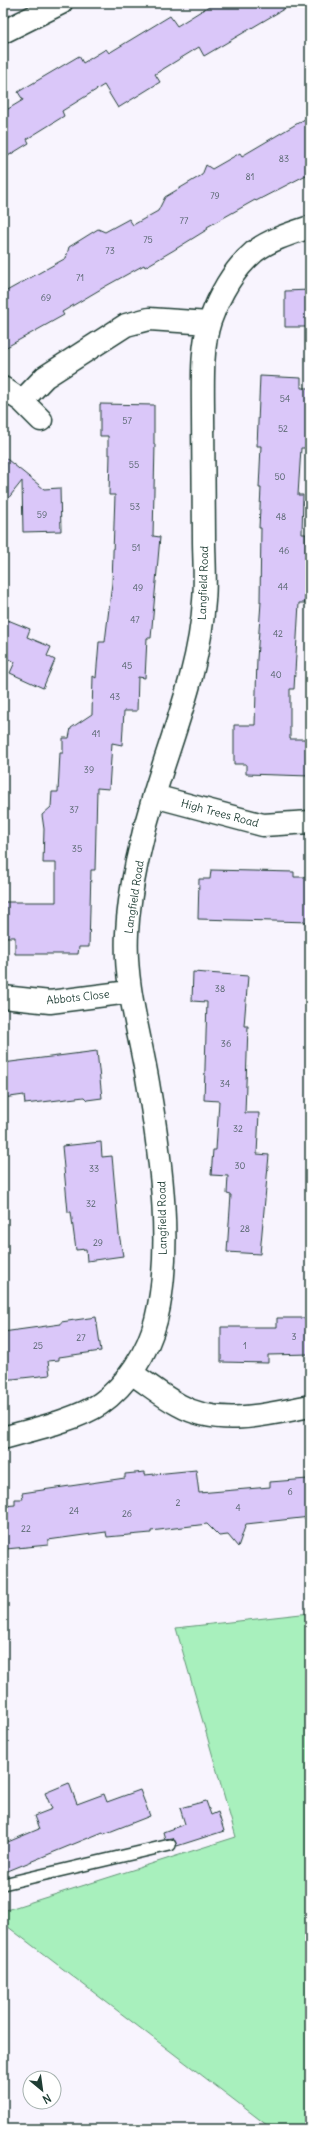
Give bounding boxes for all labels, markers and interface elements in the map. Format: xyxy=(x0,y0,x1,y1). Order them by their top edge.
house number: 83 xyxy=(279,153,289,164)
house number: 81 xyxy=(246,171,254,182)
house number: 79 xyxy=(210,190,220,201)
house number: 77 xyxy=(180,215,189,226)
house number: 75 xyxy=(143,234,153,245)
house number: 73 xyxy=(105,245,115,256)
house number: 71 xyxy=(76,272,84,283)
house number: 69 xyxy=(41,292,51,303)
house number: 54 xyxy=(280,393,290,404)
house number: 57 xyxy=(122,415,132,426)
house number: 52 xyxy=(278,423,288,434)
house number: 55 xyxy=(129,459,139,470)
house number: 50 xyxy=(274,471,286,482)
house number: 53 xyxy=(130,501,140,512)
house number: 59 xyxy=(37,509,47,520)
house number: 48 xyxy=(276,511,286,522)
house number: 51 xyxy=(132,542,140,553)
street label: Langfield Road xyxy=(195,545,211,620)
house number: 46 xyxy=(279,545,289,556)
house number: 44 xyxy=(278,581,288,592)
house number: 49 xyxy=(133,582,143,593)
house number: 47 xyxy=(130,614,140,625)
house number: 42 xyxy=(273,628,283,639)
house number: 45 xyxy=(122,660,132,671)
house number: 40 xyxy=(270,669,282,680)
house number: 43 xyxy=(110,691,120,702)
house number: 41 xyxy=(92,728,100,739)
house number: 39 xyxy=(84,764,94,775)
street label: High Trees Road xyxy=(180,796,261,830)
house number: 37 xyxy=(69,804,79,815)
house number: 35 xyxy=(72,843,82,854)
street label: Langfield Road xyxy=(121,859,147,935)
house number: 38 xyxy=(215,983,225,994)
street label: Abbots Close xyxy=(46,987,110,1007)
house number: 36 xyxy=(221,1038,231,1049)
house number: 34 xyxy=(220,1078,230,1089)
house number: 32 xyxy=(233,1123,243,1134)
house number: 30 xyxy=(234,1160,246,1171)
house number: 33 xyxy=(89,1163,99,1174)
street label: Langfield Road xyxy=(154,1180,170,1255)
house number: 32 xyxy=(86,1198,96,1209)
house number: 28 xyxy=(240,1223,250,1234)
house number: 29 xyxy=(93,1237,103,1248)
house number: 3 xyxy=(291,1331,297,1342)
house number: 27 xyxy=(76,1332,86,1343)
house number: 25 xyxy=(33,1340,43,1351)
house number: 1 xyxy=(243,1340,247,1351)
house number: 6 xyxy=(287,1486,293,1497)
house number: 2 xyxy=(176,1497,181,1508)
house number: 4 xyxy=(235,1502,241,1513)
house number: 24 xyxy=(69,1505,79,1516)
house number: 26 xyxy=(122,1508,132,1519)
house number: 22 xyxy=(21,1523,31,1534)
north arrow xyxy=(22,2070,62,2110)
text: N xyxy=(40,2091,54,2107)

